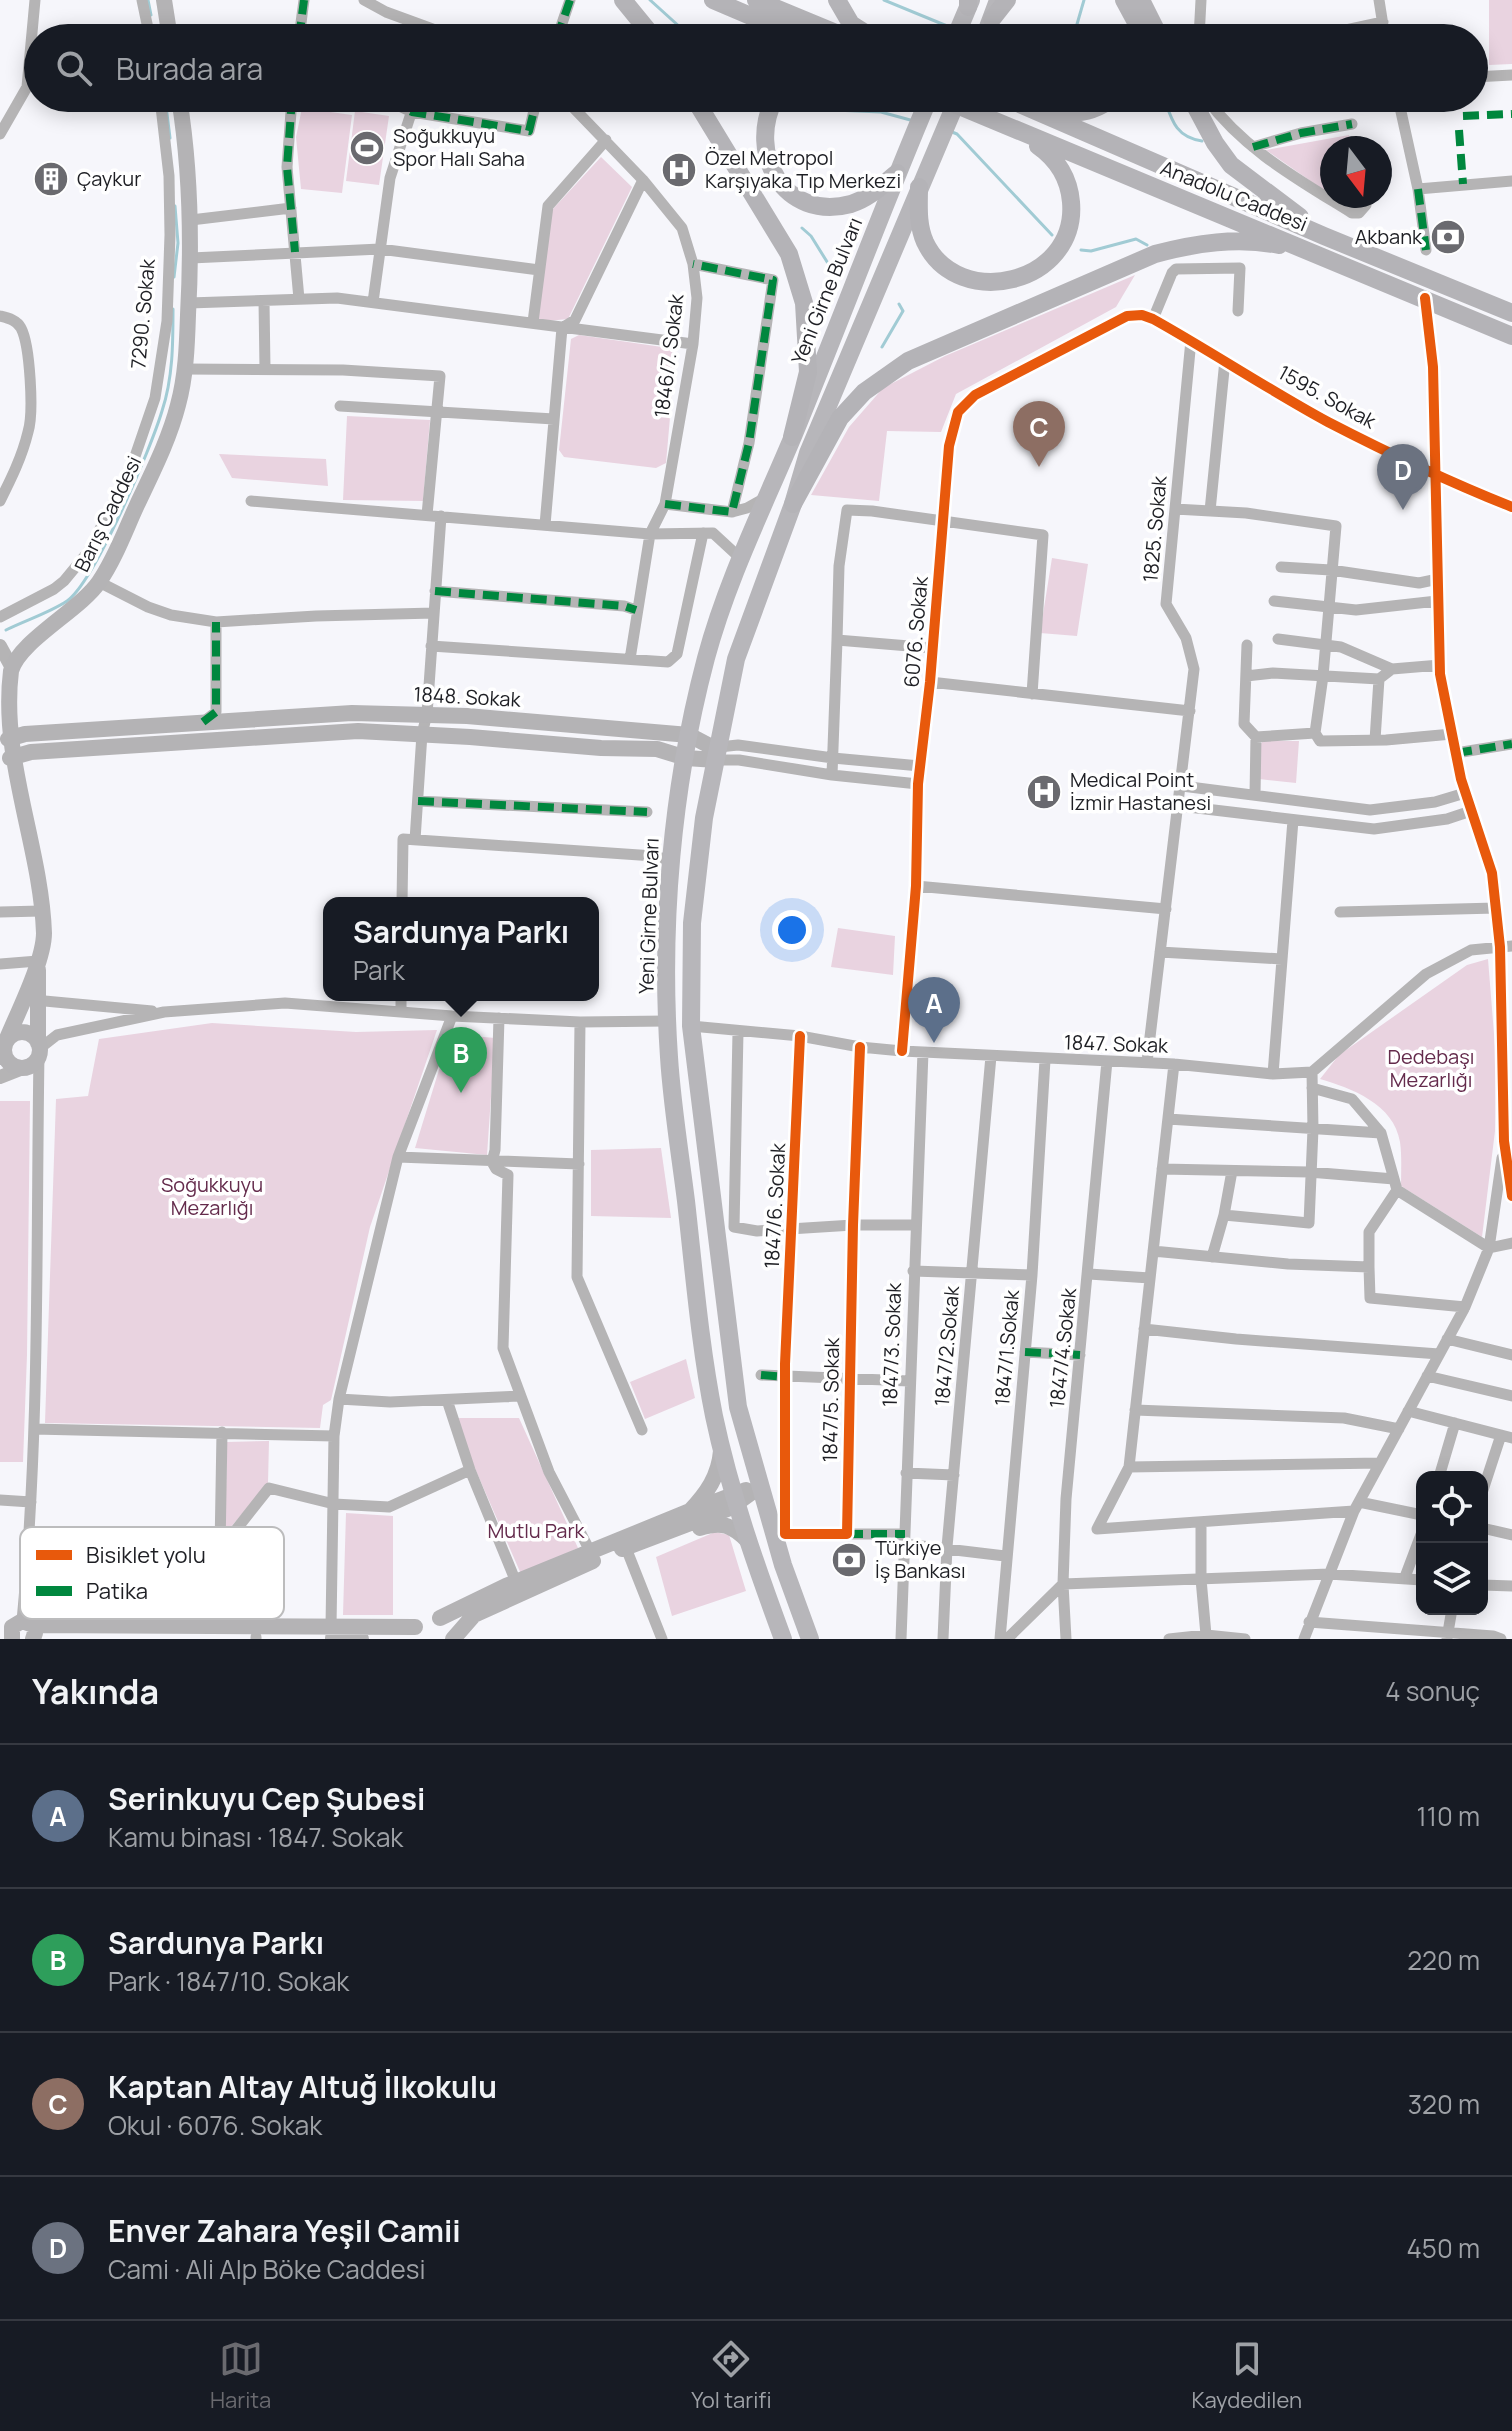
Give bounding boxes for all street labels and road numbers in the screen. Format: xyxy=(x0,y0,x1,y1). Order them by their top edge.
street label: Anadolu Caddesi xyxy=(1157,154,1312,237)
street label: Yeni Girne Bulvarı xyxy=(785,213,868,368)
street label: 7290. Sokak xyxy=(124,257,161,370)
street label: 1846/7. Sokak xyxy=(648,292,690,419)
street label: 1595. Sokak xyxy=(1274,359,1382,435)
street label: Barış Caddesi xyxy=(68,451,147,576)
street label: 1825. Sokak xyxy=(1136,474,1173,583)
street label: 6076. Sokak xyxy=(897,574,934,689)
street label: 1848. Sokak xyxy=(413,680,522,713)
street label: Yeni Girne Bulvarı xyxy=(632,837,665,995)
street label: 1847. Sokak xyxy=(1064,1028,1170,1059)
street label: 1847/6. Sokak xyxy=(758,1141,791,1269)
street label: 1847/3. Sokak xyxy=(876,1281,907,1408)
street label: 1847/2.Sokak xyxy=(928,1284,965,1407)
street label: 1847/4.Sokak xyxy=(1043,1286,1082,1409)
street label: 1847/1.Sokak xyxy=(988,1288,1025,1407)
street label: 1847/5. Sokak xyxy=(816,1336,845,1463)

